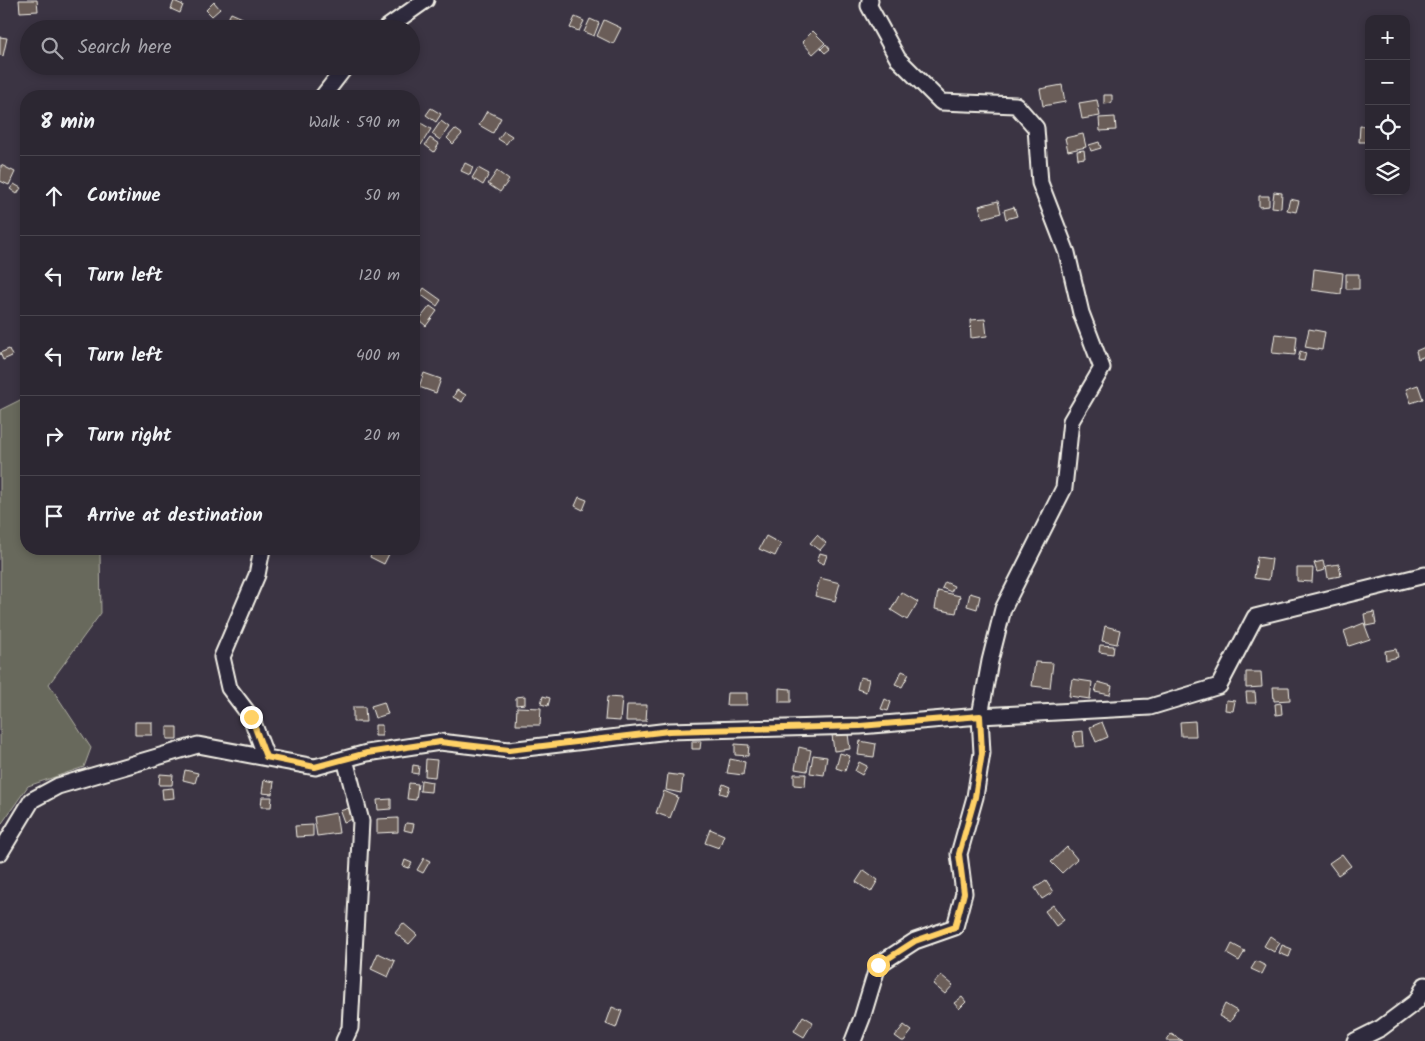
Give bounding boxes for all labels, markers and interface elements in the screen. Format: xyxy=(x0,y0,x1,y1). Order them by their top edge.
map controls xyxy=(1365,15,1410,195)
button: + xyxy=(1365,15,1410,60)
search box xyxy=(20,20,420,75)
text: Search here xyxy=(78,33,172,63)
icon: search xyxy=(38,34,66,62)
button: − xyxy=(1365,60,1410,105)
button: locate xyxy=(1365,105,1410,150)
text: 8 min xyxy=(40,106,95,139)
text: Walk · 590 m xyxy=(308,110,400,135)
button: layers xyxy=(1365,150,1410,195)
text: Continue xyxy=(87,181,160,211)
icon: ahead xyxy=(40,182,68,210)
text: 50 m xyxy=(364,183,400,208)
text: Turn left xyxy=(87,261,162,291)
icon: left xyxy=(40,262,68,290)
text: 120 m xyxy=(359,263,400,288)
text: Turn left xyxy=(87,341,162,371)
icon: left xyxy=(40,342,68,370)
text: 400 m xyxy=(356,343,400,368)
text: Turn right xyxy=(87,421,172,451)
icon: right xyxy=(40,422,68,450)
text: 20 m xyxy=(364,423,400,448)
text: Arrive at destination xyxy=(87,501,263,531)
icon: arrive xyxy=(40,502,68,530)
route end xyxy=(240,706,263,729)
route start xyxy=(867,954,890,977)

